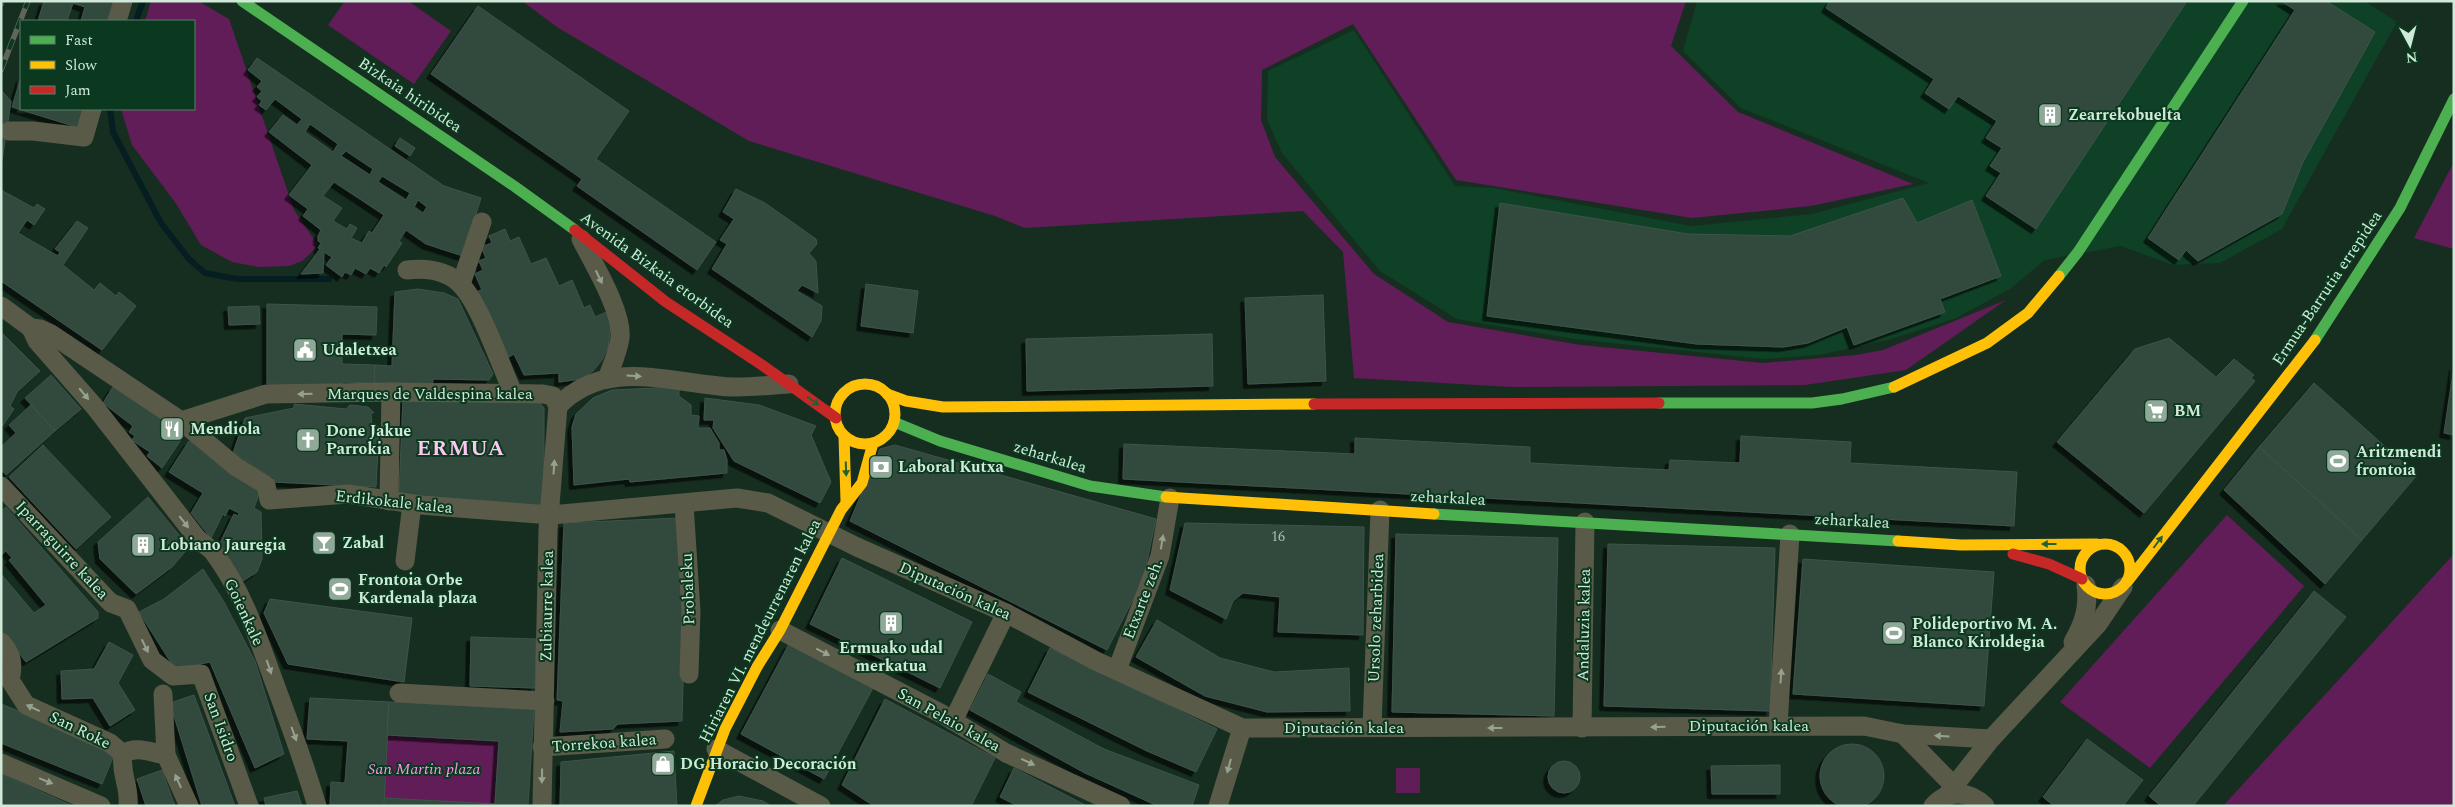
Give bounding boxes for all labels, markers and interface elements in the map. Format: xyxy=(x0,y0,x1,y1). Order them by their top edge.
legend xyxy=(20,20,195,110)
north arrow xyxy=(2385,20,2435,70)
text: Fast xyxy=(65,29,93,52)
text: N xyxy=(2405,46,2418,69)
street label: Bizkaia hiribidea xyxy=(353,51,467,139)
text: Slow xyxy=(65,54,97,77)
text: Jam xyxy=(65,79,91,102)
building icon: Zearrekobuelta xyxy=(2037,102,2063,128)
place label: Zearrekobuelta xyxy=(2068,103,2182,127)
street label: Avenida Bizkaia etorbidea xyxy=(575,206,739,334)
street label: Ermua-Barrutia errepidea xyxy=(2266,206,2388,370)
one-way arrow xyxy=(595,270,603,284)
public building icon: Udaletxea xyxy=(292,337,318,363)
place label: Udaletxea xyxy=(322,338,398,362)
one-way arrow xyxy=(626,373,642,381)
street label: Marques de Valdespina kalea xyxy=(327,382,533,406)
one-way arrow xyxy=(79,387,90,400)
one-way arrow xyxy=(297,390,313,398)
one-way arrow xyxy=(807,396,820,406)
supermarket icon: BM xyxy=(2143,398,2169,424)
place label: BM xyxy=(2174,399,2201,423)
restaurant icon: Mendiola xyxy=(159,416,185,442)
place label: Mendiola xyxy=(190,417,261,441)
place label: Done Jakue Parrokia xyxy=(326,419,411,461)
church icon: Done Jakue Parrokia xyxy=(295,427,321,453)
district label: ERMUA xyxy=(417,433,505,465)
street label: zeharkalea xyxy=(1010,434,1090,480)
place label: Aritzmendi frontoia xyxy=(2356,440,2442,482)
sports icon: Aritzmendi frontoia xyxy=(2325,448,2351,474)
bank icon: Laboral Kutxa xyxy=(868,454,894,480)
place label: Laboral Kutxa xyxy=(898,455,1004,479)
one-way arrow xyxy=(551,458,559,474)
one-way arrow xyxy=(842,461,850,477)
street label: Erdikokale kalea xyxy=(334,484,454,520)
street label: zeharkalea xyxy=(1410,484,1486,512)
street label: Iparraguirre kalea xyxy=(10,495,114,605)
street label: zeharkalea xyxy=(1814,507,1890,535)
one-way arrow xyxy=(179,515,189,529)
street label: Hiriaren VI. mendeurrenaren kalea xyxy=(693,515,827,747)
house number: 16 xyxy=(1271,526,1285,547)
bar icon: Zabal xyxy=(311,530,337,556)
place label: Zabal xyxy=(342,531,384,555)
building icon: Lobiano Jauregia xyxy=(130,532,156,558)
place label: Lobiano Jauregia xyxy=(160,533,287,557)
one-way arrow xyxy=(1159,534,1167,550)
one-way arrow xyxy=(2152,536,2163,549)
one-way arrow xyxy=(2040,540,2056,548)
street label: Zubiaurre kalea xyxy=(534,550,560,662)
street label: Probaleku xyxy=(675,553,701,625)
street label: Ursolo zeharbidea xyxy=(1362,553,1390,683)
street label: Etxarte zeh. xyxy=(1117,555,1169,643)
street label: Diputación kalea xyxy=(895,556,1015,627)
place label: Frontoia Orbe Kardenala plaza xyxy=(358,568,478,610)
street label: Andaluzia kalea xyxy=(1571,568,1597,682)
street label: Goienkale xyxy=(218,574,270,650)
sports icon: Frontoia Orbe Kardenala plaza xyxy=(327,576,353,602)
building icon: Ermuako udal merkatua xyxy=(878,610,904,636)
place label: Polideportivo M. A. Blanco Kiroldegia xyxy=(1912,612,2057,654)
sports icon: Polideportivo M. A. Blanco Kiroldegia xyxy=(1881,620,1907,646)
place label: Ermuako udal merkatua xyxy=(839,636,943,678)
one-way arrow xyxy=(141,639,149,654)
one-way arrow xyxy=(816,648,830,657)
one-way arrow xyxy=(266,659,273,674)
one-way arrow xyxy=(1777,668,1785,684)
street label: San Pelaio kalea xyxy=(893,682,1005,758)
street label: San Isidro xyxy=(197,689,245,765)
one-way arrow xyxy=(26,704,40,712)
street label: San Roke xyxy=(45,705,115,755)
street label: Diputación kalea xyxy=(1689,714,1809,738)
street label: Diputación kalea xyxy=(1284,716,1404,740)
one-way arrow xyxy=(1650,723,1666,731)
one-way arrow xyxy=(1487,724,1503,732)
one-way arrow xyxy=(290,727,298,742)
street label: Torrekoa kalea xyxy=(551,727,657,759)
one-way arrow xyxy=(1934,732,1950,740)
shop icon: DG Horacio Decoración xyxy=(650,751,676,777)
place label: DG Horacio Decoración xyxy=(680,752,857,776)
park label: San Martin plaza xyxy=(368,757,480,781)
one-way arrow xyxy=(1021,759,1035,767)
one-way arrow xyxy=(1225,759,1233,774)
one-way arrow xyxy=(538,768,546,784)
one-way arrow xyxy=(173,774,181,788)
one-way arrow xyxy=(39,778,54,786)

